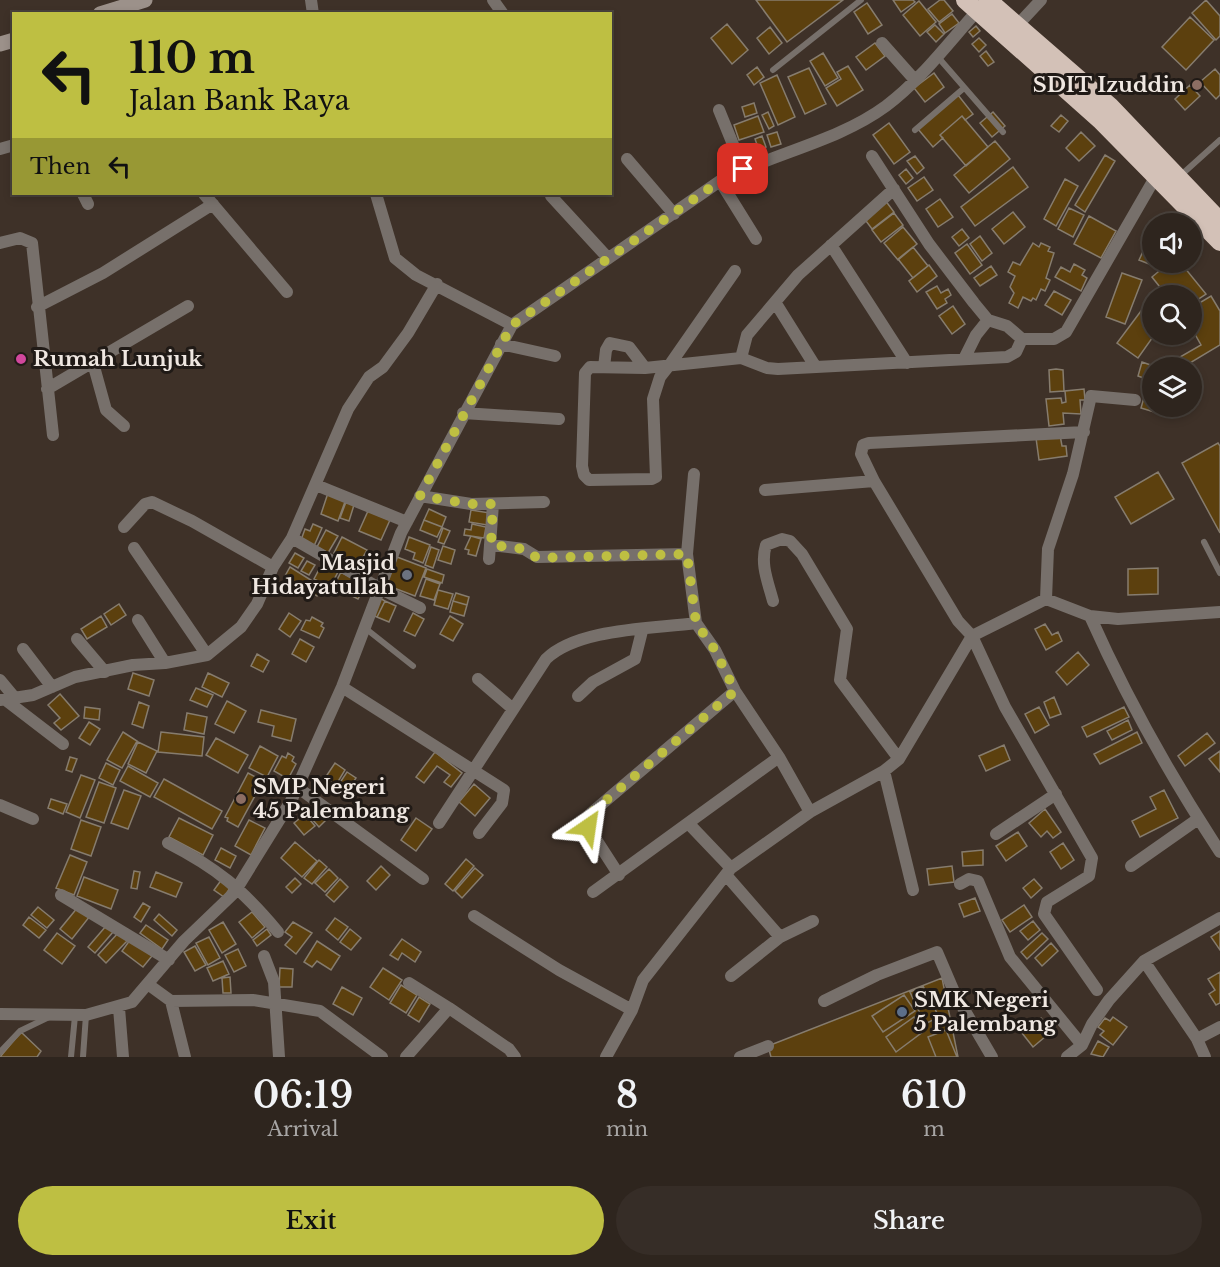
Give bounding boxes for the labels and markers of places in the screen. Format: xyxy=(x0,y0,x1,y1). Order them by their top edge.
place label: SDIT Izuddin xyxy=(1033,72,1185,98)
marker: SDIT Izuddin xyxy=(1190,78,1204,92)
pin xyxy=(717,143,768,194)
place label: Rumah Lunjuk xyxy=(33,346,203,372)
marker: Rumah Lunjuk xyxy=(14,352,28,366)
place label: Masjid Hidayatullah xyxy=(251,550,395,600)
marker: Masjid Hidayatullah xyxy=(400,568,414,582)
place label: SMP Negeri 45 Palembang xyxy=(253,774,410,824)
marker: SMP Negeri 45 Palembang xyxy=(234,792,248,806)
place label: SMK Negeri 5 Palembang xyxy=(914,987,1057,1037)
marker: SMK Negeri 5 Palembang xyxy=(895,1005,909,1019)

